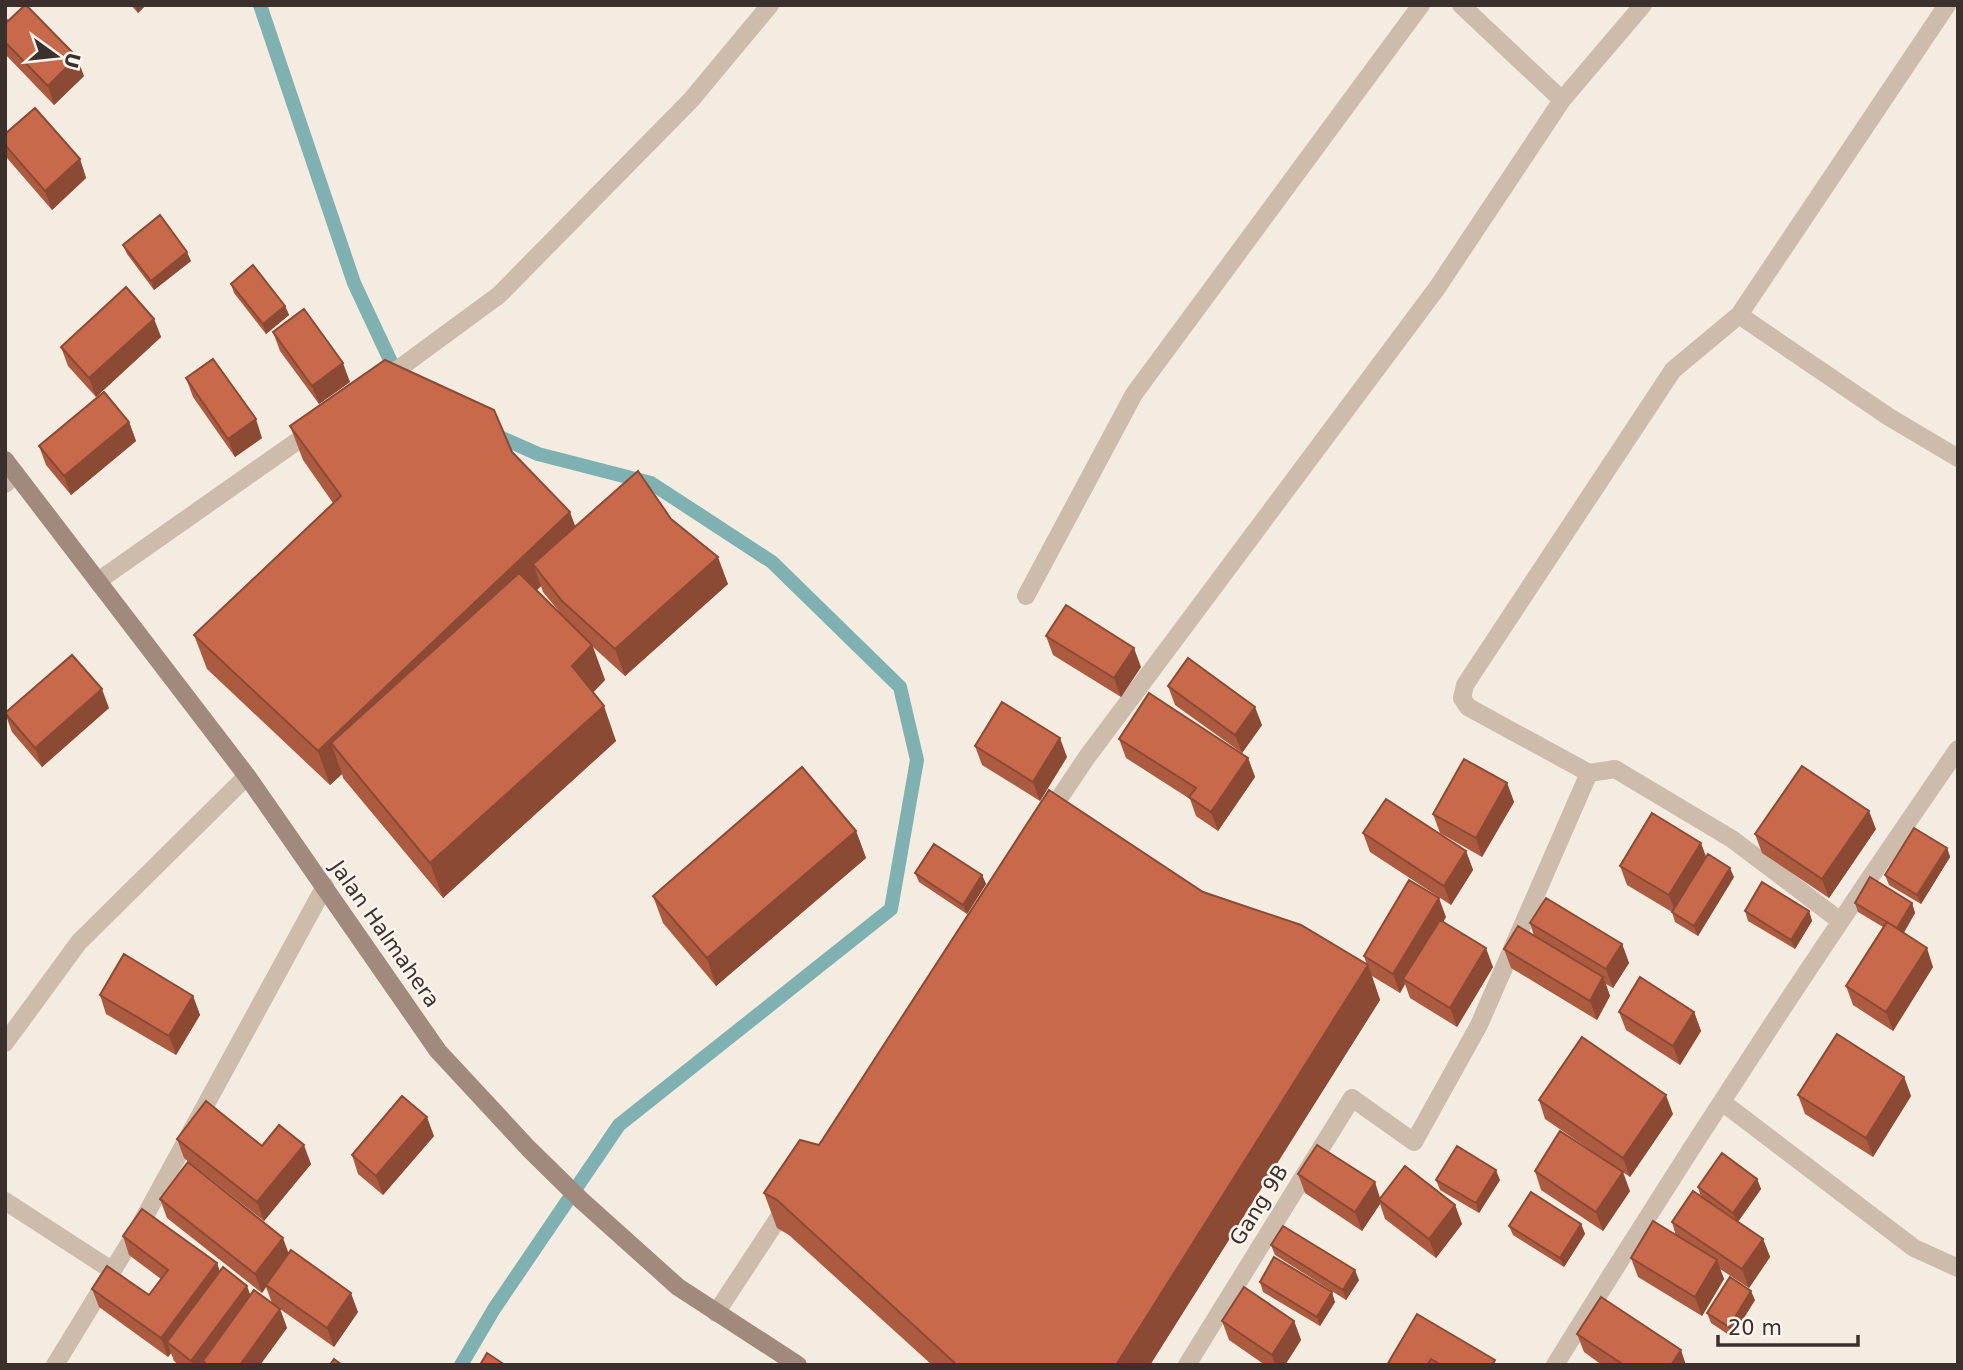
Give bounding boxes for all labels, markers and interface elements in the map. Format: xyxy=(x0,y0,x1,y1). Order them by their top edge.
north arrow xyxy=(21,21,91,91)
text: U xyxy=(60,50,85,71)
street label: Jalan Halmahera xyxy=(324,854,445,1012)
street label: Gang 9B xyxy=(1225,1160,1293,1250)
scale bar xyxy=(1718,1304,1858,1348)
text: 20 m xyxy=(1728,1316,1782,1340)

